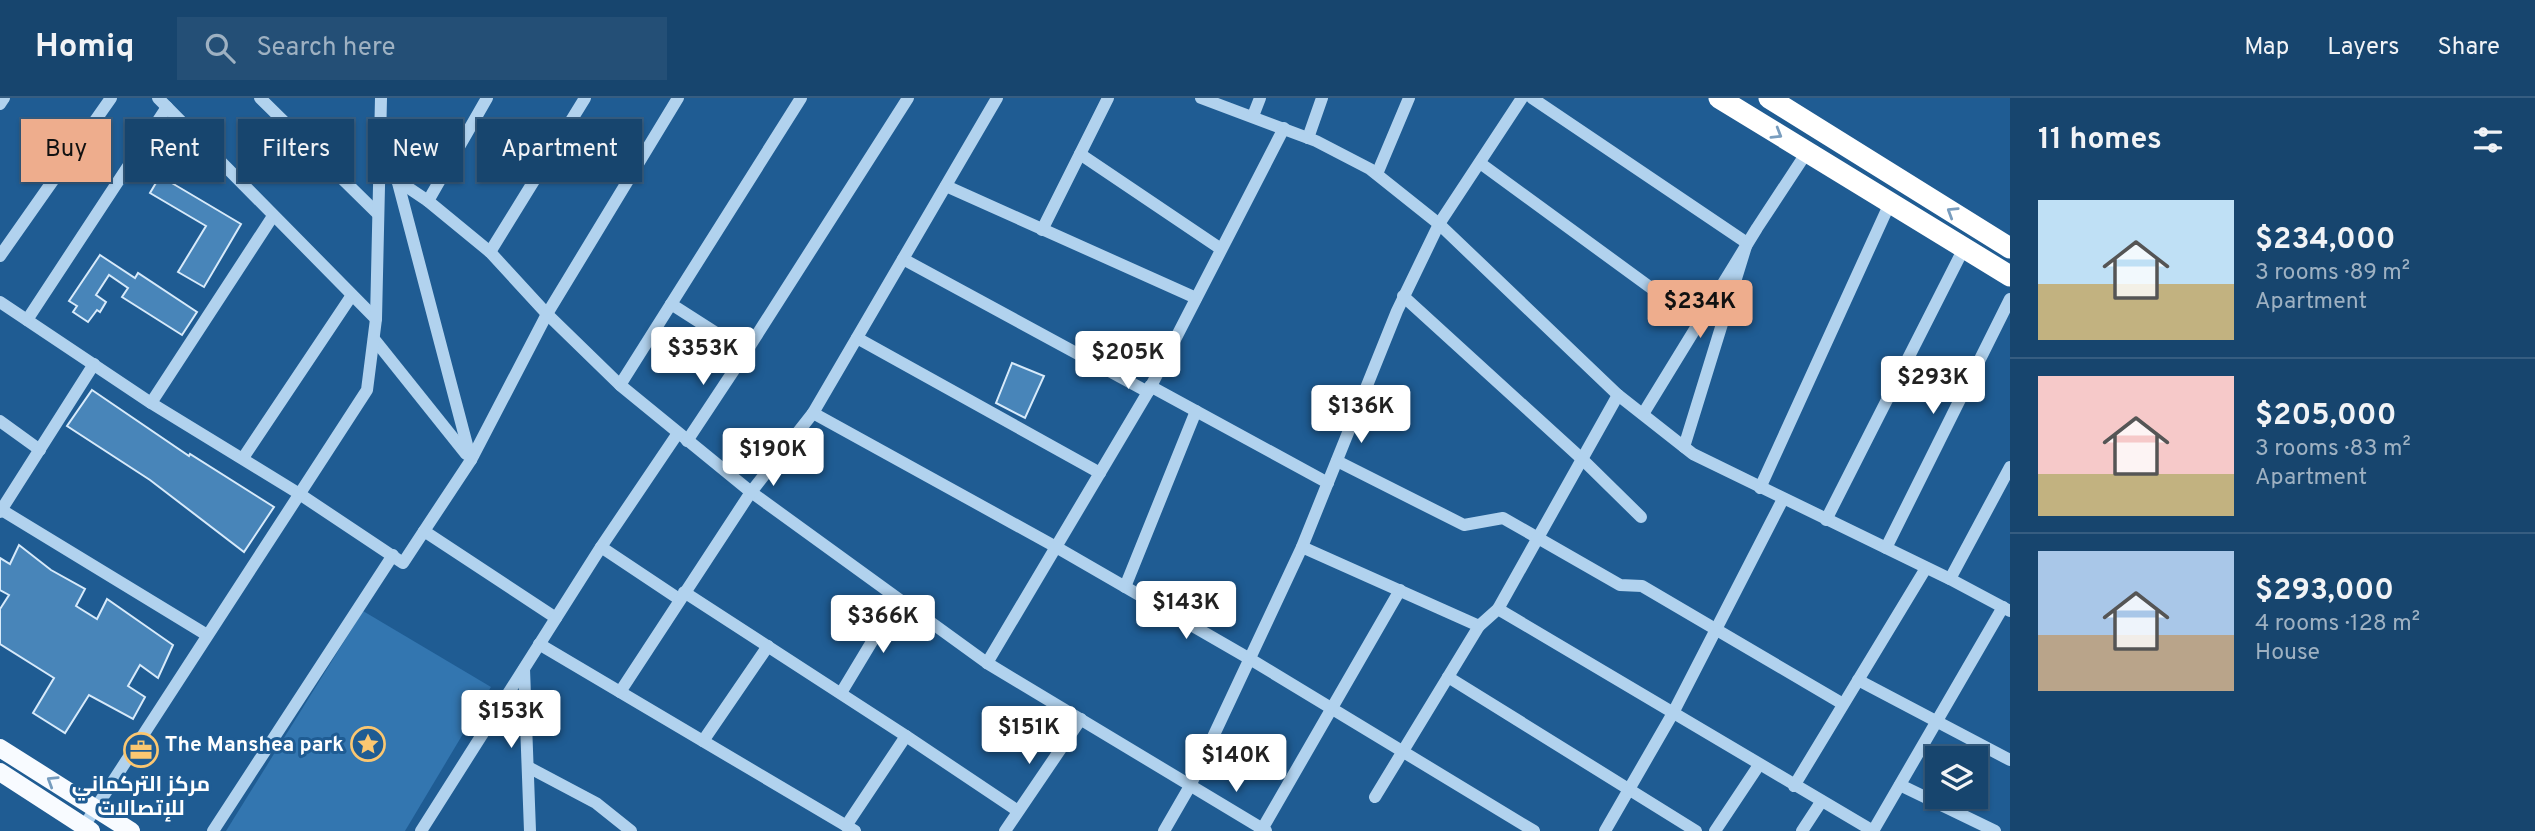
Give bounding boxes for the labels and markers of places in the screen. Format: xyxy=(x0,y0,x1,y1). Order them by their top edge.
pin: $234K xyxy=(1651,280,1749,340)
pin: $353K xyxy=(654,328,752,387)
pin: $205K xyxy=(1079,331,1177,391)
pin: $293K xyxy=(1884,356,1982,416)
pin: $136K xyxy=(1312,386,1410,445)
pin: $190K xyxy=(724,428,822,488)
pin: $143K xyxy=(1137,582,1235,641)
pin: $366K xyxy=(834,596,932,655)
pin: $153K xyxy=(462,690,560,750)
pin: $151K xyxy=(980,706,1078,766)
place icon: The Manshea park xyxy=(349,725,387,763)
office icon: مركز التركماني للإتصالات xyxy=(122,731,160,769)
place label: The Manshea park xyxy=(165,732,344,759)
pin: $140K xyxy=(1187,734,1285,794)
place label: مركز التركماني للإتصالات xyxy=(72,772,210,823)

